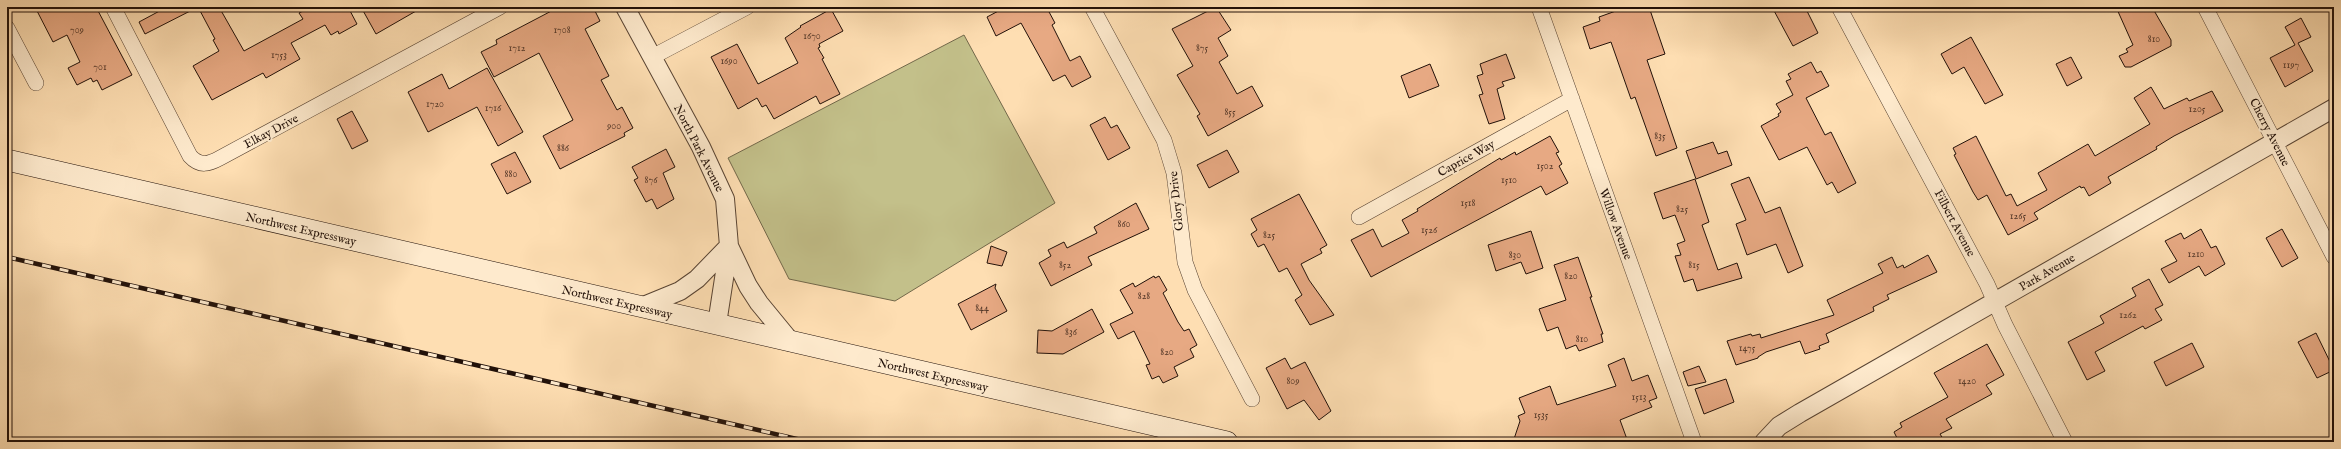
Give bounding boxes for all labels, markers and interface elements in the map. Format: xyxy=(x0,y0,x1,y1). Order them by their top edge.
house number: 709 xyxy=(70,24,84,37)
house number: 1708 xyxy=(553,24,571,37)
house number: 1670 xyxy=(803,30,821,43)
house number: 810 xyxy=(2148,33,2160,46)
house number: 1712 xyxy=(509,42,526,55)
house number: 875 xyxy=(1196,42,1208,55)
house number: 1753 xyxy=(271,49,287,62)
house number: 1690 xyxy=(720,55,738,68)
house number: 1197 xyxy=(2283,59,2300,72)
house number: 701 xyxy=(93,61,107,74)
street label: Cherry Avenue xyxy=(2246,96,2293,169)
house number: 1720 xyxy=(426,98,444,111)
house number: 1716 xyxy=(485,102,502,115)
street label: North Park Avenue xyxy=(670,102,727,195)
house number: 1205 xyxy=(2189,103,2206,116)
house number: 855 xyxy=(1224,106,1236,119)
street label: Elkay Drive xyxy=(241,111,301,152)
house number: 900 xyxy=(606,120,621,133)
house number: 835 xyxy=(1654,130,1666,143)
street label: Caprice Way xyxy=(1435,137,1498,181)
house number: 886 xyxy=(557,142,570,155)
house number: 1502 xyxy=(1537,160,1554,173)
house number: 880 xyxy=(505,168,517,181)
street label: Glory Drive xyxy=(1166,170,1187,232)
house number: 876 xyxy=(645,174,658,187)
house number: 1510 xyxy=(1501,174,1517,187)
street label: Willow Avenue xyxy=(1596,187,1636,262)
street label: Filbert Avenue xyxy=(1931,187,1979,260)
house number: 1518 xyxy=(1461,197,1476,210)
house number: 825 xyxy=(1676,203,1688,216)
street label: Northwest Expressway xyxy=(244,209,358,251)
house number: 1265 xyxy=(2010,210,2027,223)
house number: 860 xyxy=(1117,218,1131,231)
house number: 1526 xyxy=(1421,224,1438,237)
house number: 825 xyxy=(1263,229,1275,242)
house number: 1210 xyxy=(2187,248,2205,261)
house number: 830 xyxy=(1509,249,1521,262)
street label: Park Avenue xyxy=(2017,250,2078,294)
house number: 852 xyxy=(1059,259,1071,272)
house number: 815 xyxy=(1688,259,1700,272)
house number: 820 xyxy=(1564,270,1578,283)
street label: Northwest Expressway xyxy=(560,282,674,324)
house number: 828 xyxy=(1138,290,1150,303)
house number: 844 xyxy=(975,302,989,315)
house number: 1262 xyxy=(2119,309,2137,322)
house number: 836 xyxy=(1065,326,1078,339)
house number: 810 xyxy=(1576,333,1588,346)
house number: 1475 xyxy=(1739,342,1756,355)
house number: 820 xyxy=(1160,346,1174,359)
street label: Northwest Expressway xyxy=(876,355,990,397)
house number: 809 xyxy=(1286,375,1300,388)
house number: 1420 xyxy=(1958,375,1976,388)
house number: 1513 xyxy=(1632,391,1647,404)
house number: 1535 xyxy=(1534,409,1549,422)

